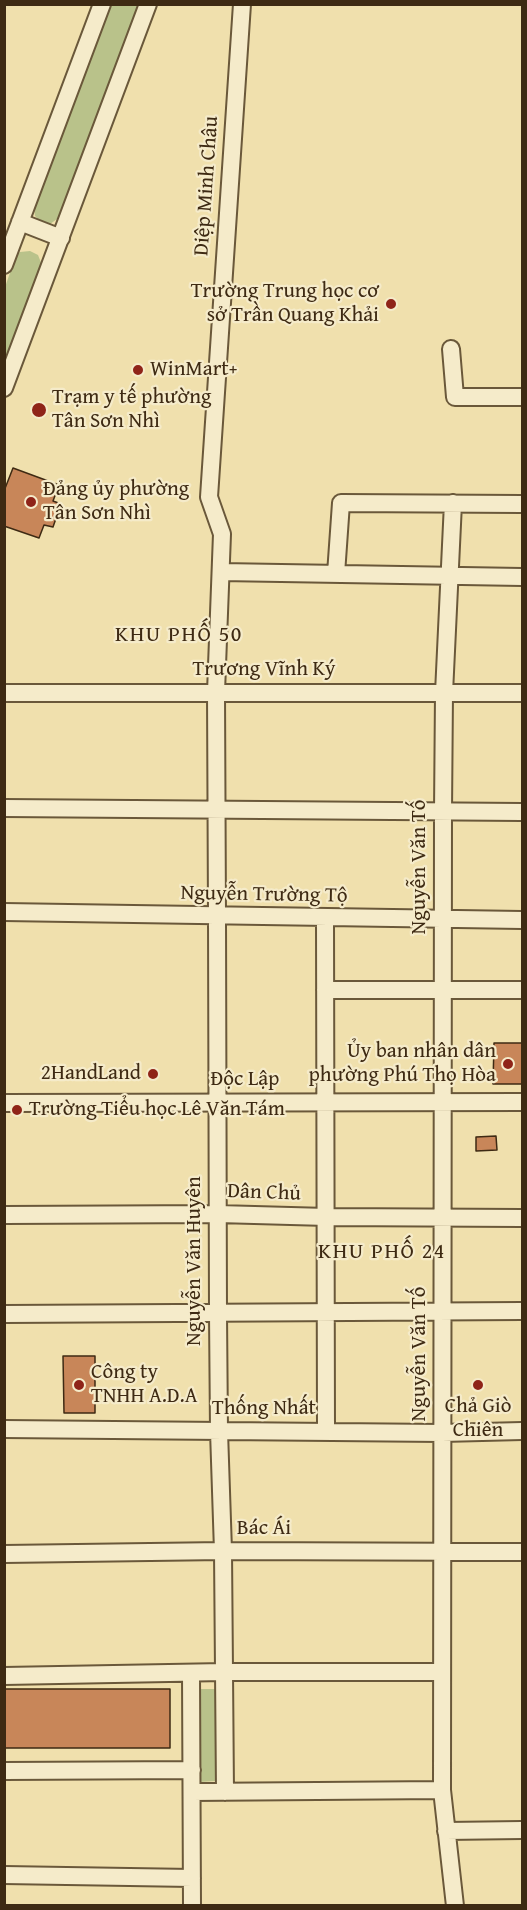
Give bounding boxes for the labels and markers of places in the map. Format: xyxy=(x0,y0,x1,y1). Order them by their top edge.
place label: Trường Trung học cơ sở Trần Quang Khải xyxy=(191,279,379,329)
marker: Trường Trung học cơ sở Trần Quang Khải xyxy=(384,297,398,311)
place label: WinMart+ xyxy=(150,357,237,383)
marker: WinMart+ xyxy=(131,363,145,377)
place label: Trạm y tế phường Tân Sơn Nhì xyxy=(52,385,211,435)
marker: Trạm y tế phường Tân Sơn Nhì xyxy=(30,401,48,419)
place label: Đảng ủy phường Tân Sơn Nhì xyxy=(43,477,189,527)
marker: Đảng ủy phường Tân Sơn Nhì xyxy=(24,495,38,509)
place label: Ủy ban nhân dân phường Phú Thọ Hòa xyxy=(309,1039,496,1089)
marker: Ủy ban nhân dân phường Phú Thọ Hòa xyxy=(501,1057,515,1071)
place label: 2HandLand xyxy=(41,1061,141,1087)
marker: 2HandLand xyxy=(146,1067,160,1081)
place label: Trường Tiểu học Lê Văn Tám xyxy=(29,1097,285,1123)
marker: Trường Tiểu học Lê Văn Tám xyxy=(10,1103,24,1117)
place label: Công ty TNHH A.D.A xyxy=(91,1360,197,1410)
marker: Công ty TNHH A.D.A xyxy=(72,1378,86,1392)
marker: Chả Giò Chiên xyxy=(471,1378,485,1392)
place label: Chả Giò Chiên xyxy=(445,1394,511,1444)

